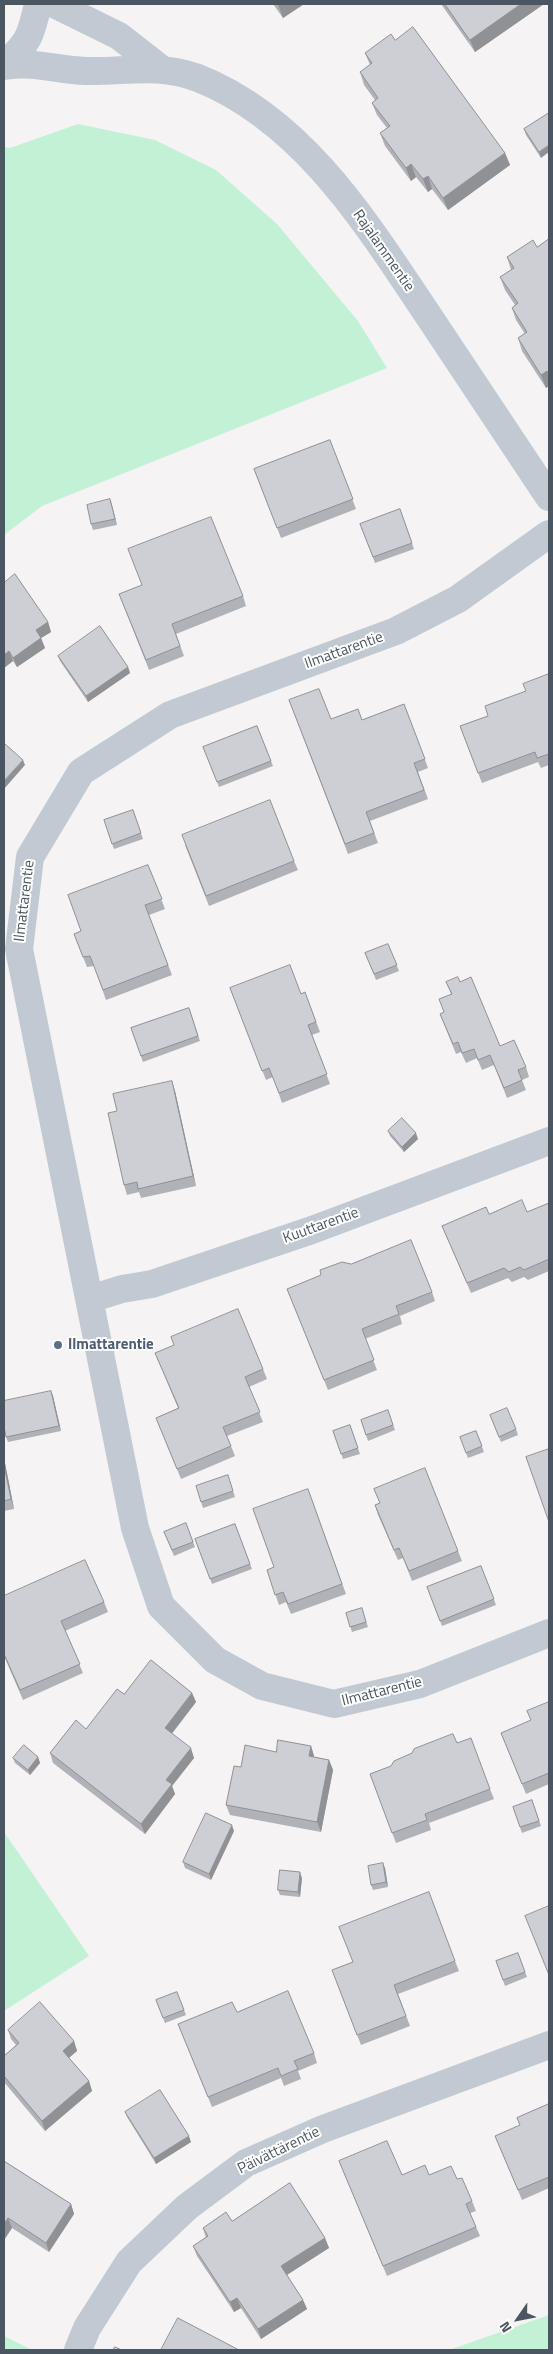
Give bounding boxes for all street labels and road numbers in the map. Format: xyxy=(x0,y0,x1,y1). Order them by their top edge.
street label: Rajalammentie xyxy=(348,207,418,295)
street label: Ilmattarentie xyxy=(302,629,386,673)
street label: Ilmattarentie xyxy=(11,859,39,943)
street label: Kuuttarentie xyxy=(281,1204,361,1248)
street label: Ilmattarentie xyxy=(340,1673,424,1711)
street label: Päivättärentie xyxy=(235,2123,323,2179)

